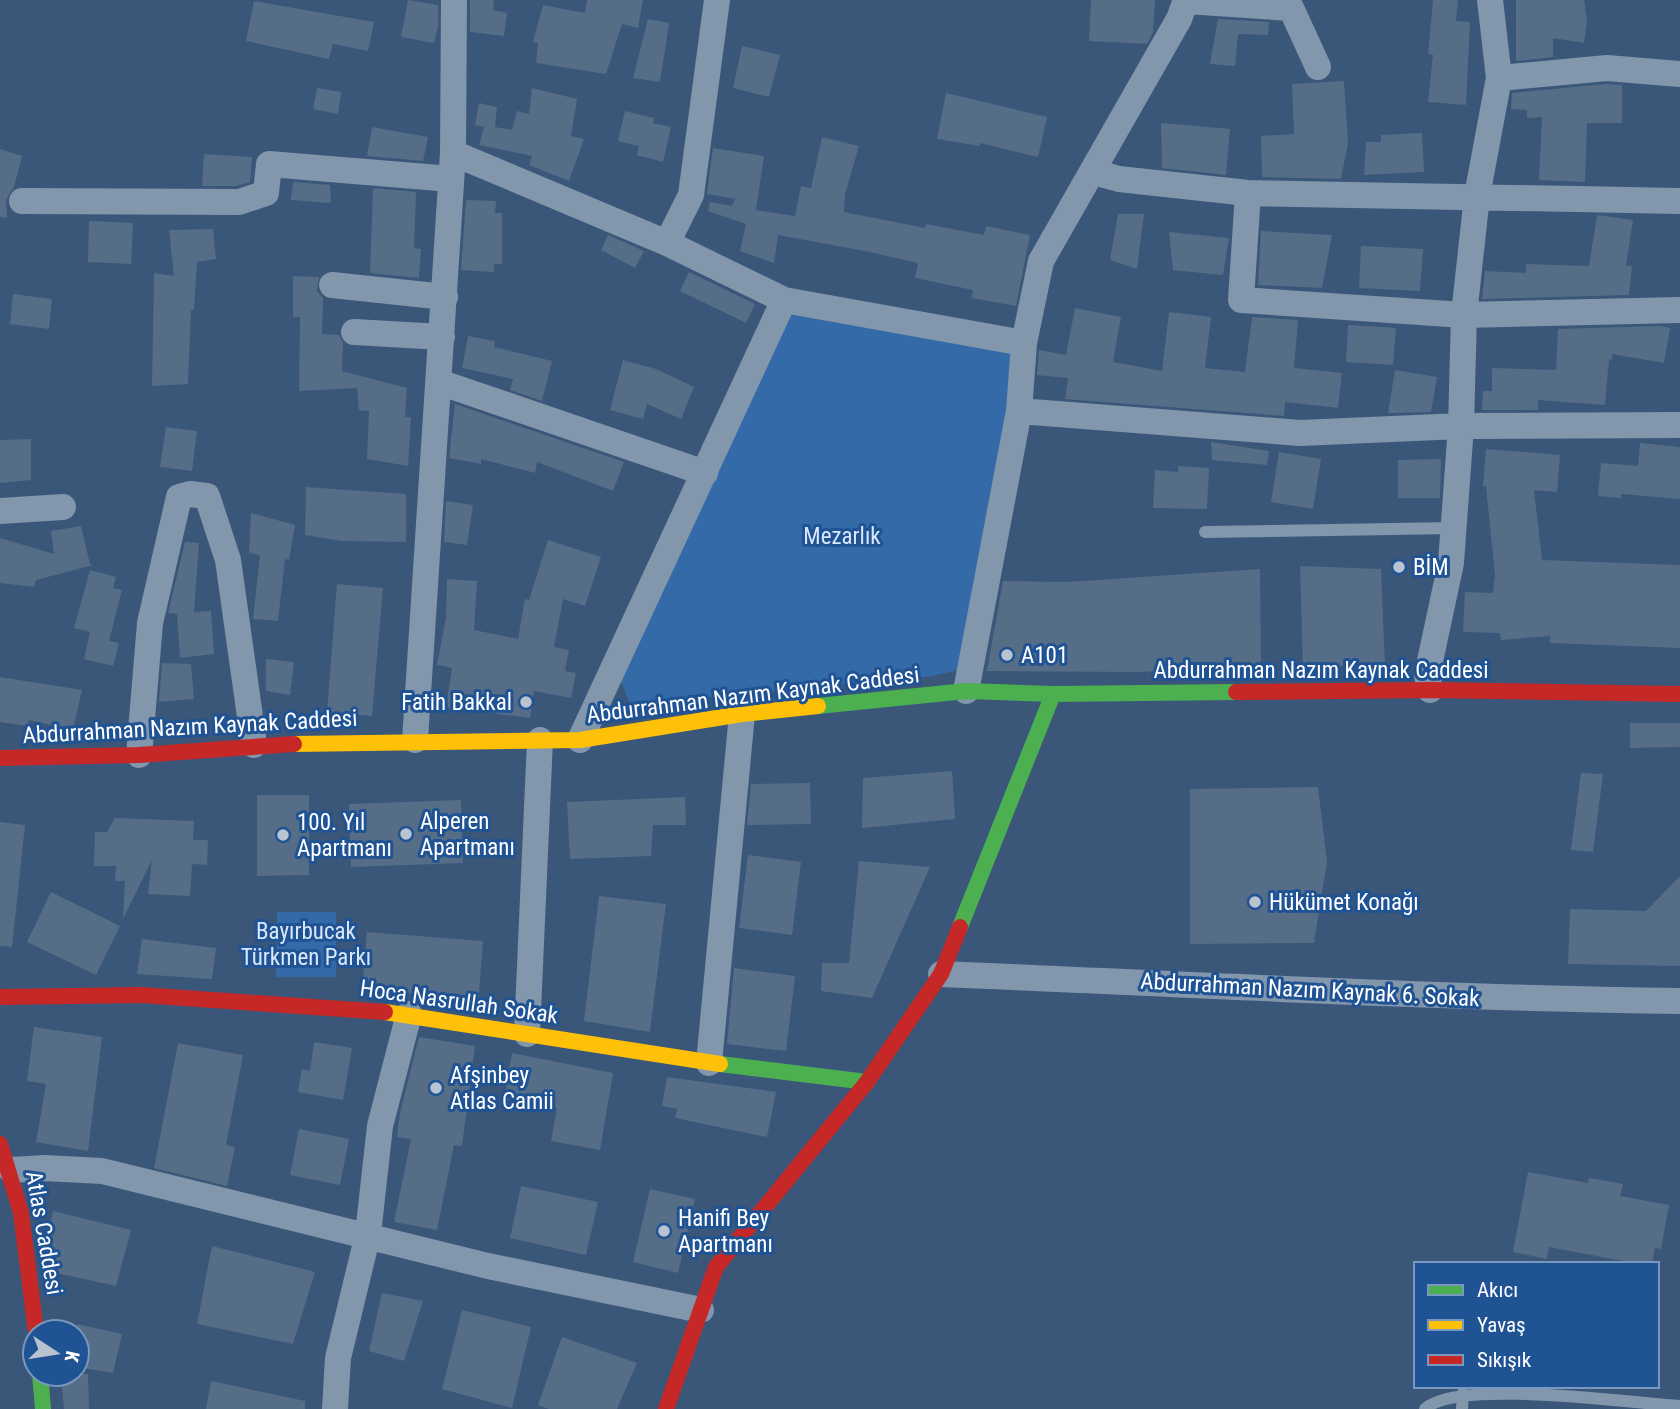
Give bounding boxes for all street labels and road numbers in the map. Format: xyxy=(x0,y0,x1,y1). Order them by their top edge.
street label: Abdurrahman Nazım Kaynak Caddesi xyxy=(1153,657,1489,684)
street label: Abdurrahman Nazım Kaynak Caddesi xyxy=(585,661,921,729)
street label: Abdurrahman Nazım Kaynak Caddesi xyxy=(22,705,358,749)
street label: Abdurrahman Nazım Kaynak 6. Sokak xyxy=(1140,968,1481,1012)
street label: Hoca Nasrullah Sokak xyxy=(358,975,560,1029)
street label: Atlas Caddesi xyxy=(20,1169,68,1297)

